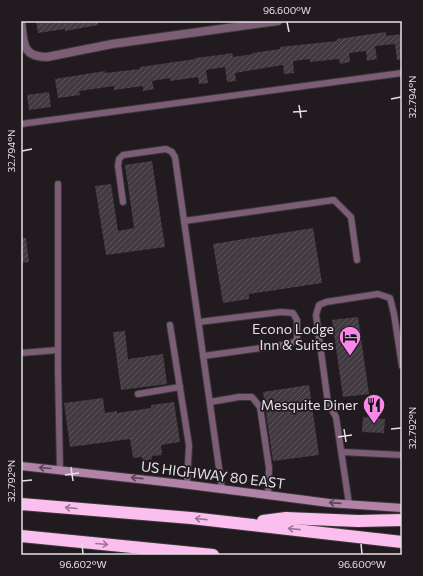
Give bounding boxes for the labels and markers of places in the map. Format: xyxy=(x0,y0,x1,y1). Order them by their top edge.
place label: Econo Lodge Inn & Suites xyxy=(252,320,334,353)
hotel icon: Econo Lodge Inn & Suites xyxy=(337,324,363,357)
restaurant icon: Mesquite Diner xyxy=(361,392,387,425)
place label: Mesquite Diner xyxy=(261,396,358,413)

